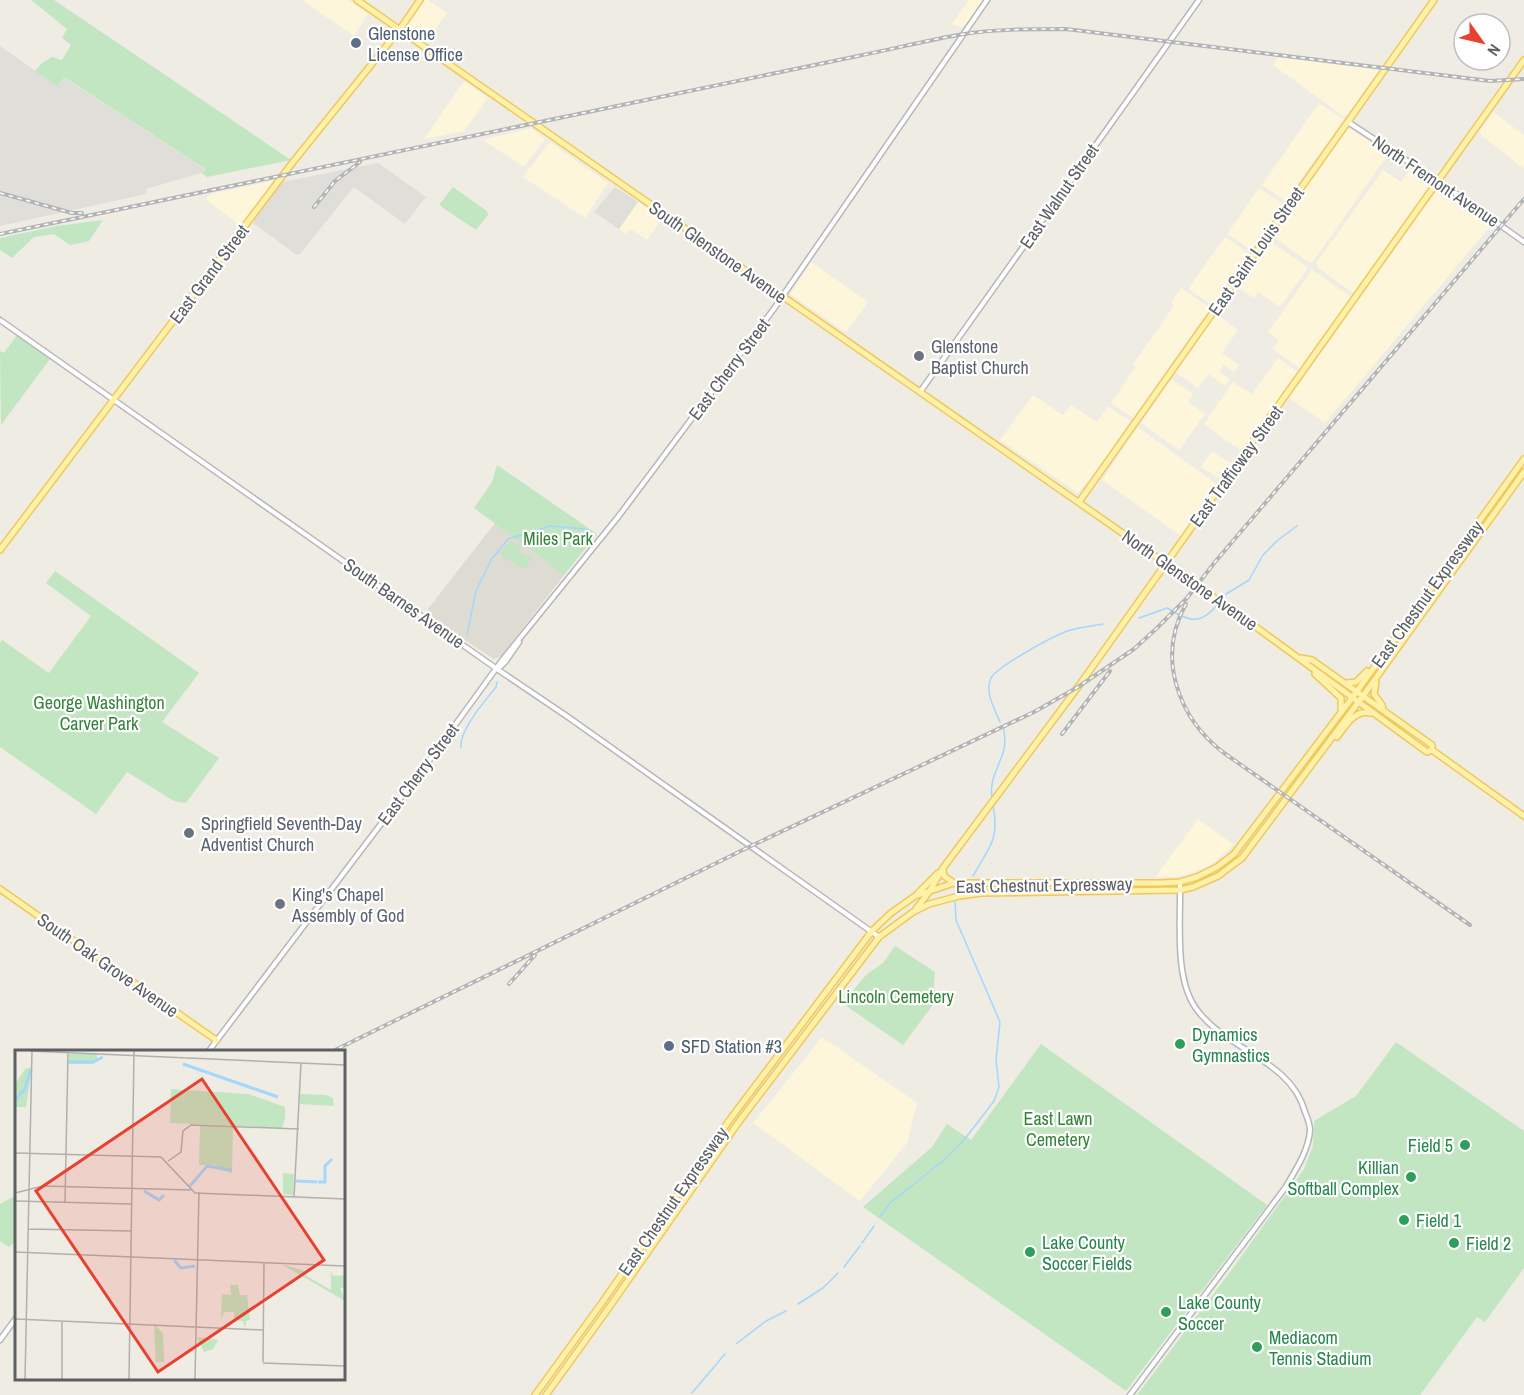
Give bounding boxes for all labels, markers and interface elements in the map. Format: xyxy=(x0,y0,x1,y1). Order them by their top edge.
north arrow xyxy=(1452,12,1512,72)
place label: Glenstone License Office xyxy=(368,21,463,67)
marker: Glenstone License Office xyxy=(349,36,363,50)
text: N xyxy=(1483,40,1506,60)
street label: North Fremont Avenue xyxy=(1368,129,1504,233)
street label: East Walnut Street xyxy=(1014,139,1104,253)
street label: East Saint Louis Street xyxy=(1202,182,1310,320)
street label: South Glenstone Avenue xyxy=(644,195,792,309)
street label: East Grand Street xyxy=(163,219,255,329)
street label: East Cherry Street xyxy=(682,313,776,425)
place label: Glenstone Baptist Church xyxy=(931,334,1029,380)
marker: Glenstone Baptist Church xyxy=(912,349,926,363)
street label: East Trafficway Street xyxy=(1184,400,1288,532)
street label: East Chestnut Expressway xyxy=(1365,515,1489,673)
street label: North Glenstone Avenue xyxy=(1117,524,1263,636)
park label: Miles Park xyxy=(523,526,593,551)
street label: South Barnes Avenue xyxy=(338,552,470,654)
park label: George Washington Carver Park xyxy=(33,690,165,736)
street label: East Cherry Street xyxy=(371,718,465,830)
place label: Springfield Seventh-Day Adventist Church xyxy=(200,811,362,857)
marker: Springfield Seventh-Day Adventist Church xyxy=(182,826,196,840)
street label: East Chestnut Expressway xyxy=(956,871,1133,899)
place label: King's Chapel Assembly of God xyxy=(291,882,404,928)
marker: King's Chapel Assembly of God xyxy=(273,897,287,911)
street label: South Oak Grove Avenue xyxy=(32,907,184,1023)
park label: Lincoln Cemetery xyxy=(838,984,954,1009)
place label: Dynamics Gymnastics xyxy=(1192,1022,1270,1068)
place label: SFD Station #3 xyxy=(681,1034,782,1059)
marker: Dynamics Gymnastics xyxy=(1173,1037,1187,1051)
marker: SFD Station #3 xyxy=(662,1039,676,1053)
inset map xyxy=(15,1050,345,1380)
park label: East Lawn Cemetery xyxy=(1024,1106,1092,1152)
street label: East Chestnut Expressway xyxy=(612,1121,734,1280)
place label: Field 5 xyxy=(1408,1133,1453,1158)
marker: Field 5 xyxy=(1458,1138,1472,1152)
place label: Killian Softball Complex xyxy=(1287,1155,1400,1201)
marker: Killian Softball Complex xyxy=(1404,1170,1418,1184)
place label: Field 1 xyxy=(1416,1208,1462,1233)
marker: Field 1 xyxy=(1397,1213,1411,1227)
place label: Lake County Soccer Fields xyxy=(1042,1230,1132,1276)
place label: Field 2 xyxy=(1466,1231,1511,1256)
marker: Field 2 xyxy=(1447,1236,1461,1250)
marker: Lake County Soccer Fields xyxy=(1023,1245,1037,1259)
place label: Lake County Soccer xyxy=(1178,1290,1261,1336)
marker: Lake County Soccer xyxy=(1159,1305,1173,1319)
place label: Mediacom Tennis Stadium xyxy=(1269,1325,1372,1371)
marker: Mediacom Tennis Stadium xyxy=(1250,1340,1264,1354)

